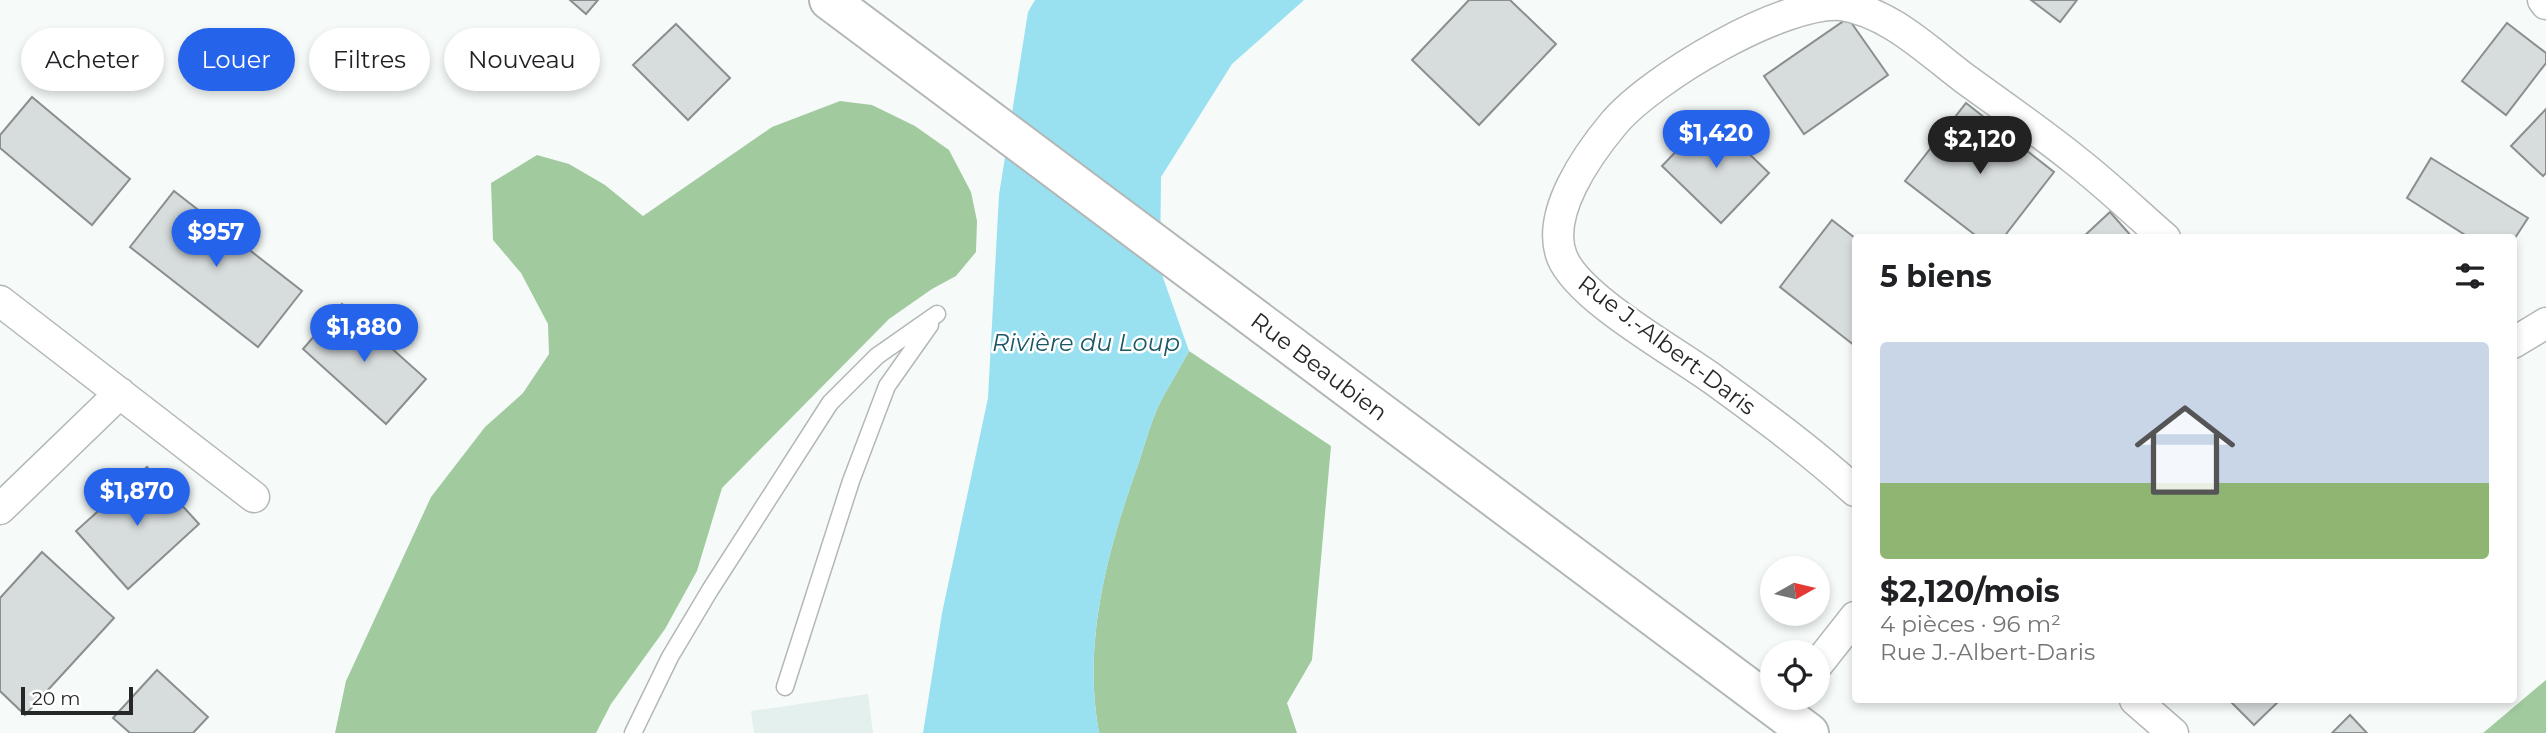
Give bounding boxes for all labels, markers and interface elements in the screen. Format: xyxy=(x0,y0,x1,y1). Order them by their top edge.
chip: Acheter xyxy=(21,28,164,91)
chip: Louer xyxy=(178,28,295,91)
chip: Filtres xyxy=(309,28,430,91)
chip: Nouveau xyxy=(444,28,600,91)
pin: $1,420 xyxy=(1659,110,1773,170)
pin: $2,120 xyxy=(1923,116,2037,176)
text: $1,420 xyxy=(1679,119,1753,147)
text: $2,120 xyxy=(1944,125,2016,153)
pin: $957 xyxy=(175,210,257,269)
text: $957 xyxy=(188,218,244,246)
icon: filters xyxy=(2451,257,2489,295)
text: 5 biens xyxy=(1880,258,1992,295)
street label: Rue J.-Albert-Daris xyxy=(1573,269,1761,421)
pin: $1,880 xyxy=(307,304,421,364)
street label: Rue Beaubien xyxy=(1245,306,1393,427)
text: $1,880 xyxy=(326,313,402,341)
water label: Rivière du Loup xyxy=(992,328,1180,357)
icon: home xyxy=(2122,387,2248,513)
pin: $1,870 xyxy=(80,468,194,528)
text: $1,870 xyxy=(100,477,174,505)
north arrow xyxy=(1760,556,1830,626)
map controls xyxy=(1760,556,1830,710)
text: $2,120/mois xyxy=(1880,573,2060,610)
text: 4 pièces · 96 m² xyxy=(1880,610,2061,638)
text: Rue J.-Albert-Daris xyxy=(1880,638,2095,666)
button: locate xyxy=(1760,640,1830,710)
scale bar xyxy=(21,684,133,716)
text: 20 m xyxy=(32,687,80,710)

